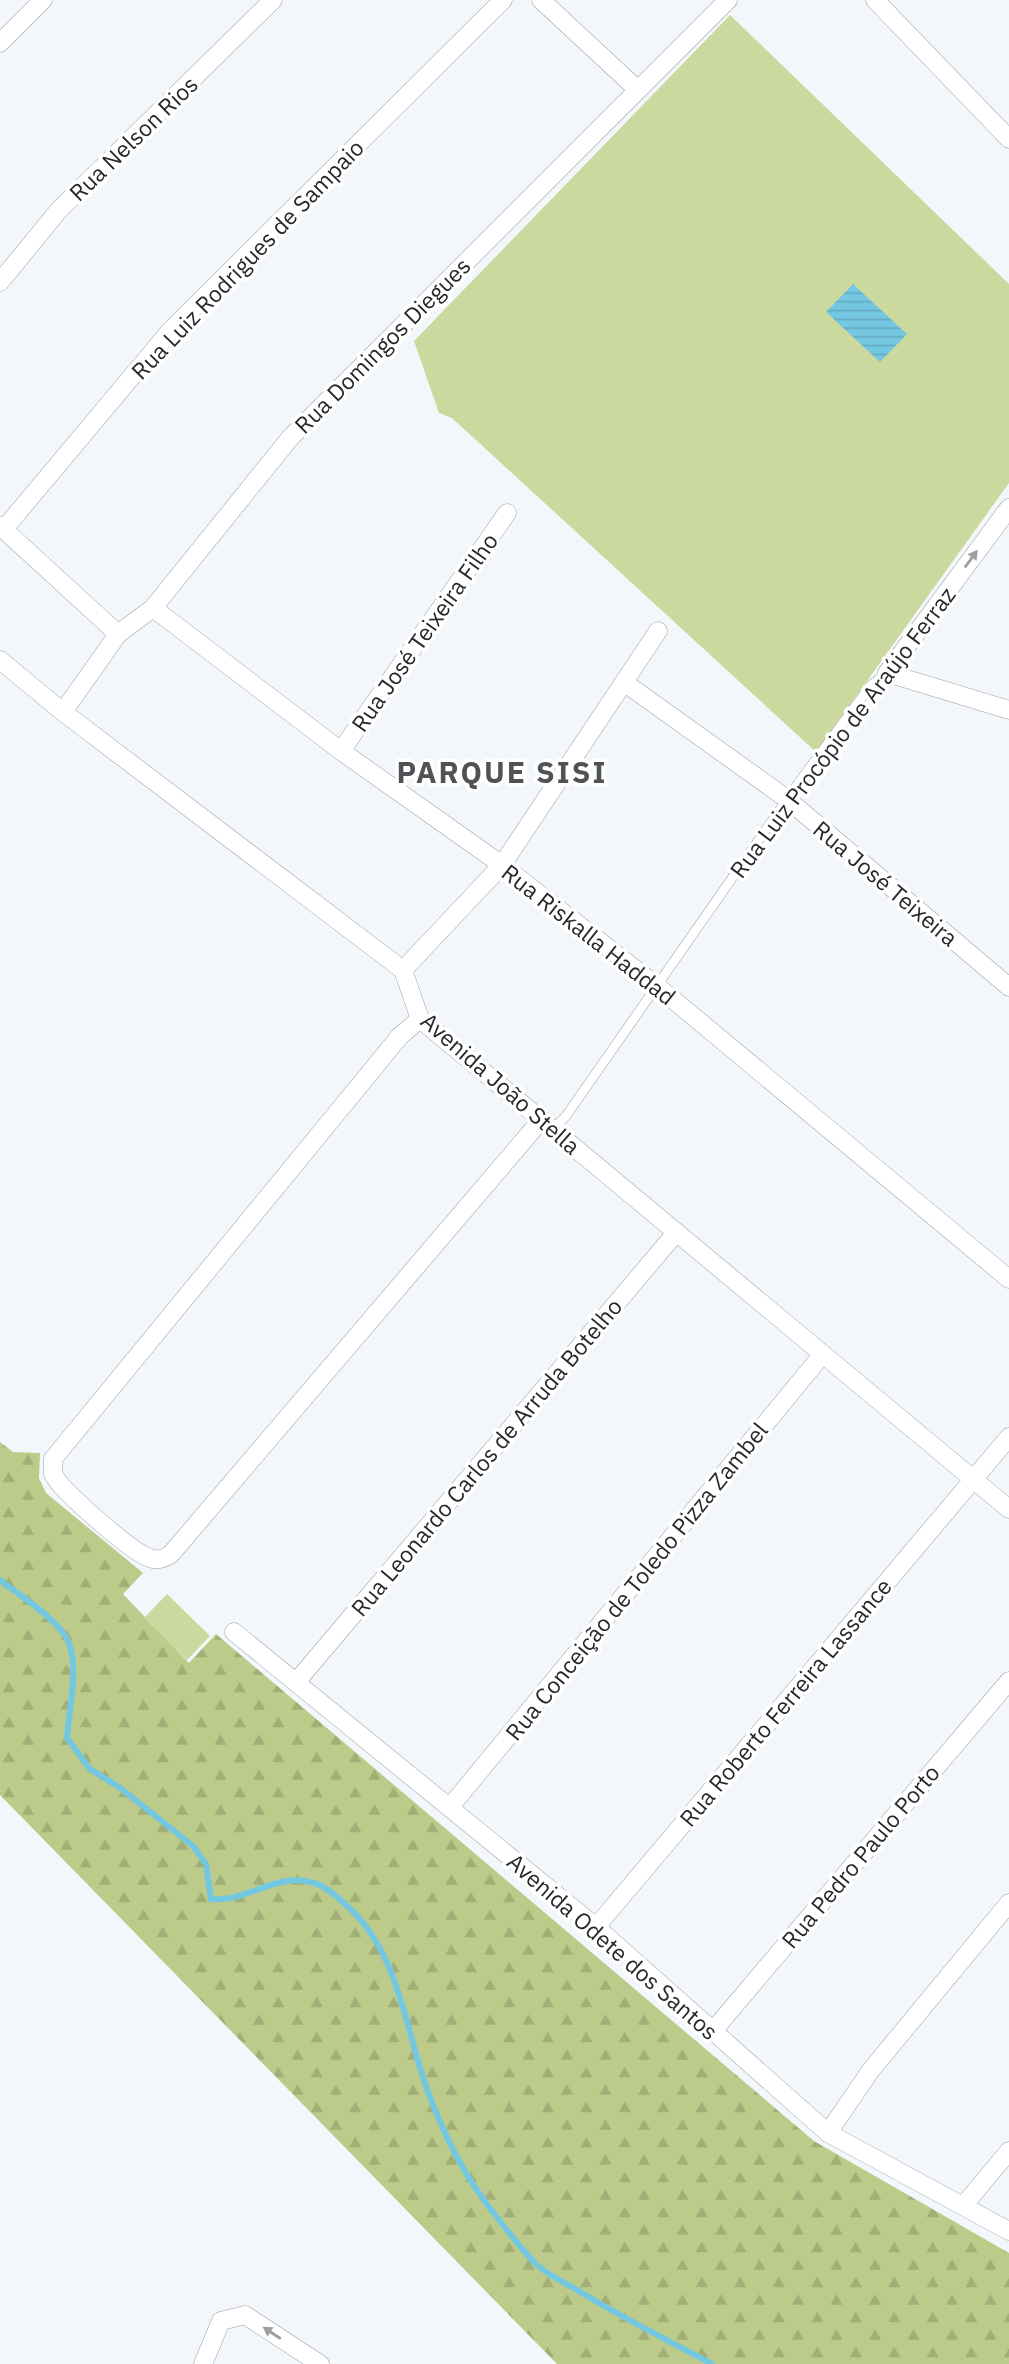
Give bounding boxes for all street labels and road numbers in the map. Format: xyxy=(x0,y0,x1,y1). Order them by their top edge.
street label: Rua Nelson Rios xyxy=(62,69,204,207)
street label: Rua Luiz Rodrigues de Sampaio xyxy=(124,133,370,385)
street label: Rua Domingos Diegues xyxy=(288,251,476,439)
street label: Rua José Teixeira Filho xyxy=(344,527,504,737)
street label: Rua Luiz Procópio de Araújo Ferraz xyxy=(723,580,961,884)
street label: Rua José Teixeira xyxy=(807,814,965,952)
street label: Rua Riskalla Haddad xyxy=(496,857,682,1011)
street label: Avenida João Stella xyxy=(415,1005,587,1161)
street label: Rua Leonardo Carlos de Arruda Botelho xyxy=(344,1292,628,1622)
street label: Rua Conceição de Toledo Pizza Zambel xyxy=(498,1416,774,1746)
street label: Rua Roberto Ferreira Lassance xyxy=(672,1572,898,1832)
street label: Rua Pedro Paulo Porto xyxy=(774,1758,946,1954)
street label: Avenida Odete dos Santos xyxy=(501,1846,725,2046)

